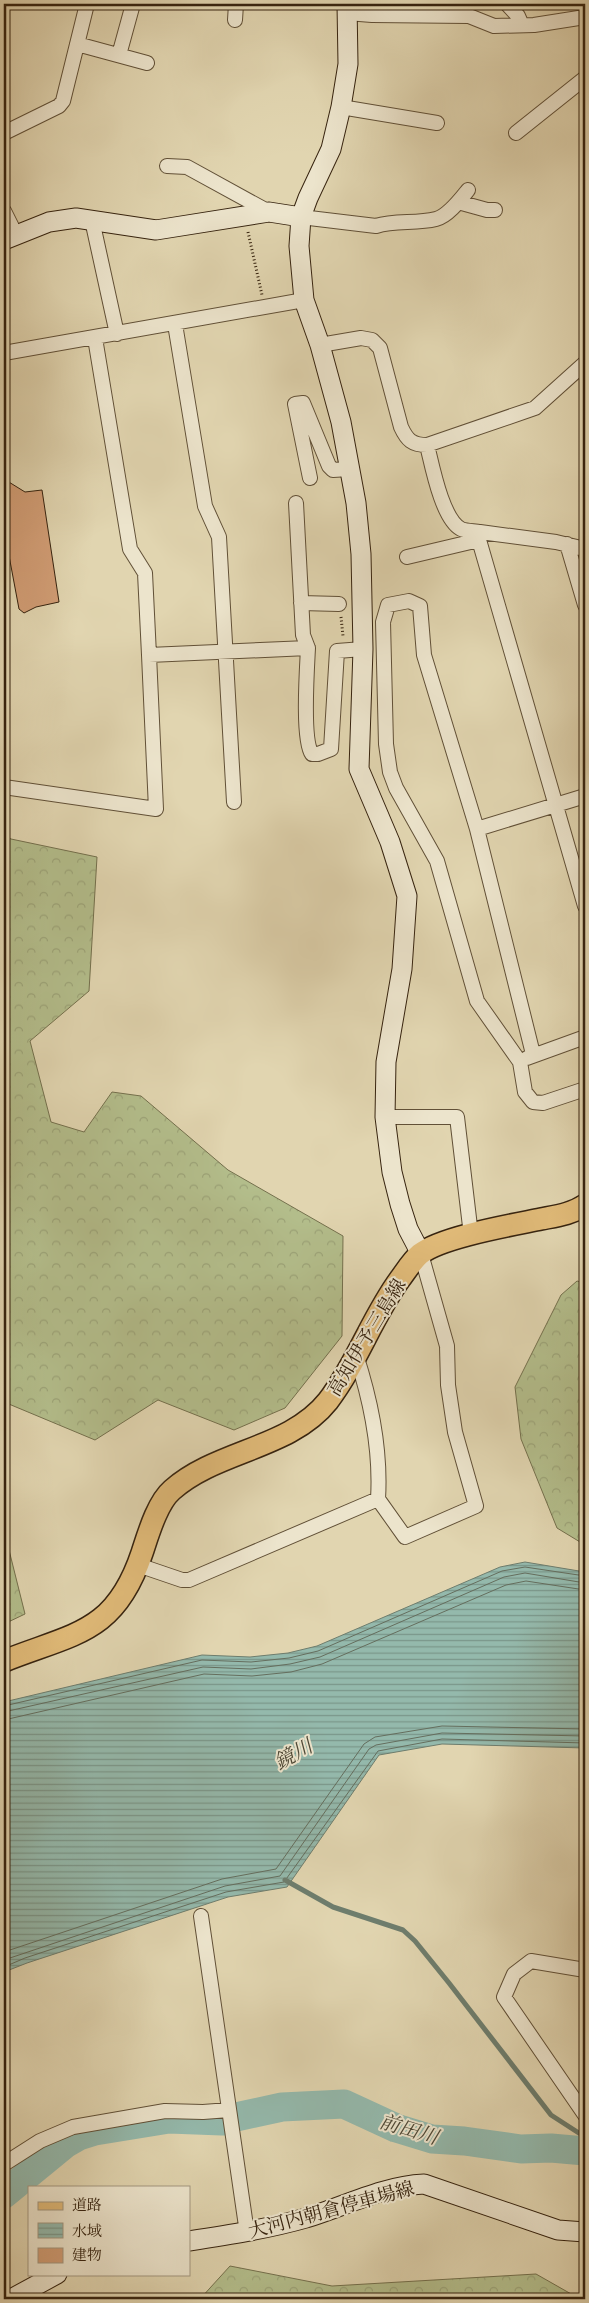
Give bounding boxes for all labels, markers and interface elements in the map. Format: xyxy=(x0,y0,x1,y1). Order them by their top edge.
street label: 高知伊予三島線 xyxy=(324,1275,411,1400)
water label: 鏡川 xyxy=(271,1735,318,1774)
water label: 前田川 xyxy=(377,2111,443,2150)
street label: 大河内朝倉停車場線 xyxy=(246,2177,417,2243)
legend xyxy=(28,2186,190,2276)
text: 道路 xyxy=(72,2197,102,2214)
text: 水域 xyxy=(72,2223,102,2240)
text: 建物 xyxy=(72,2247,102,2264)

